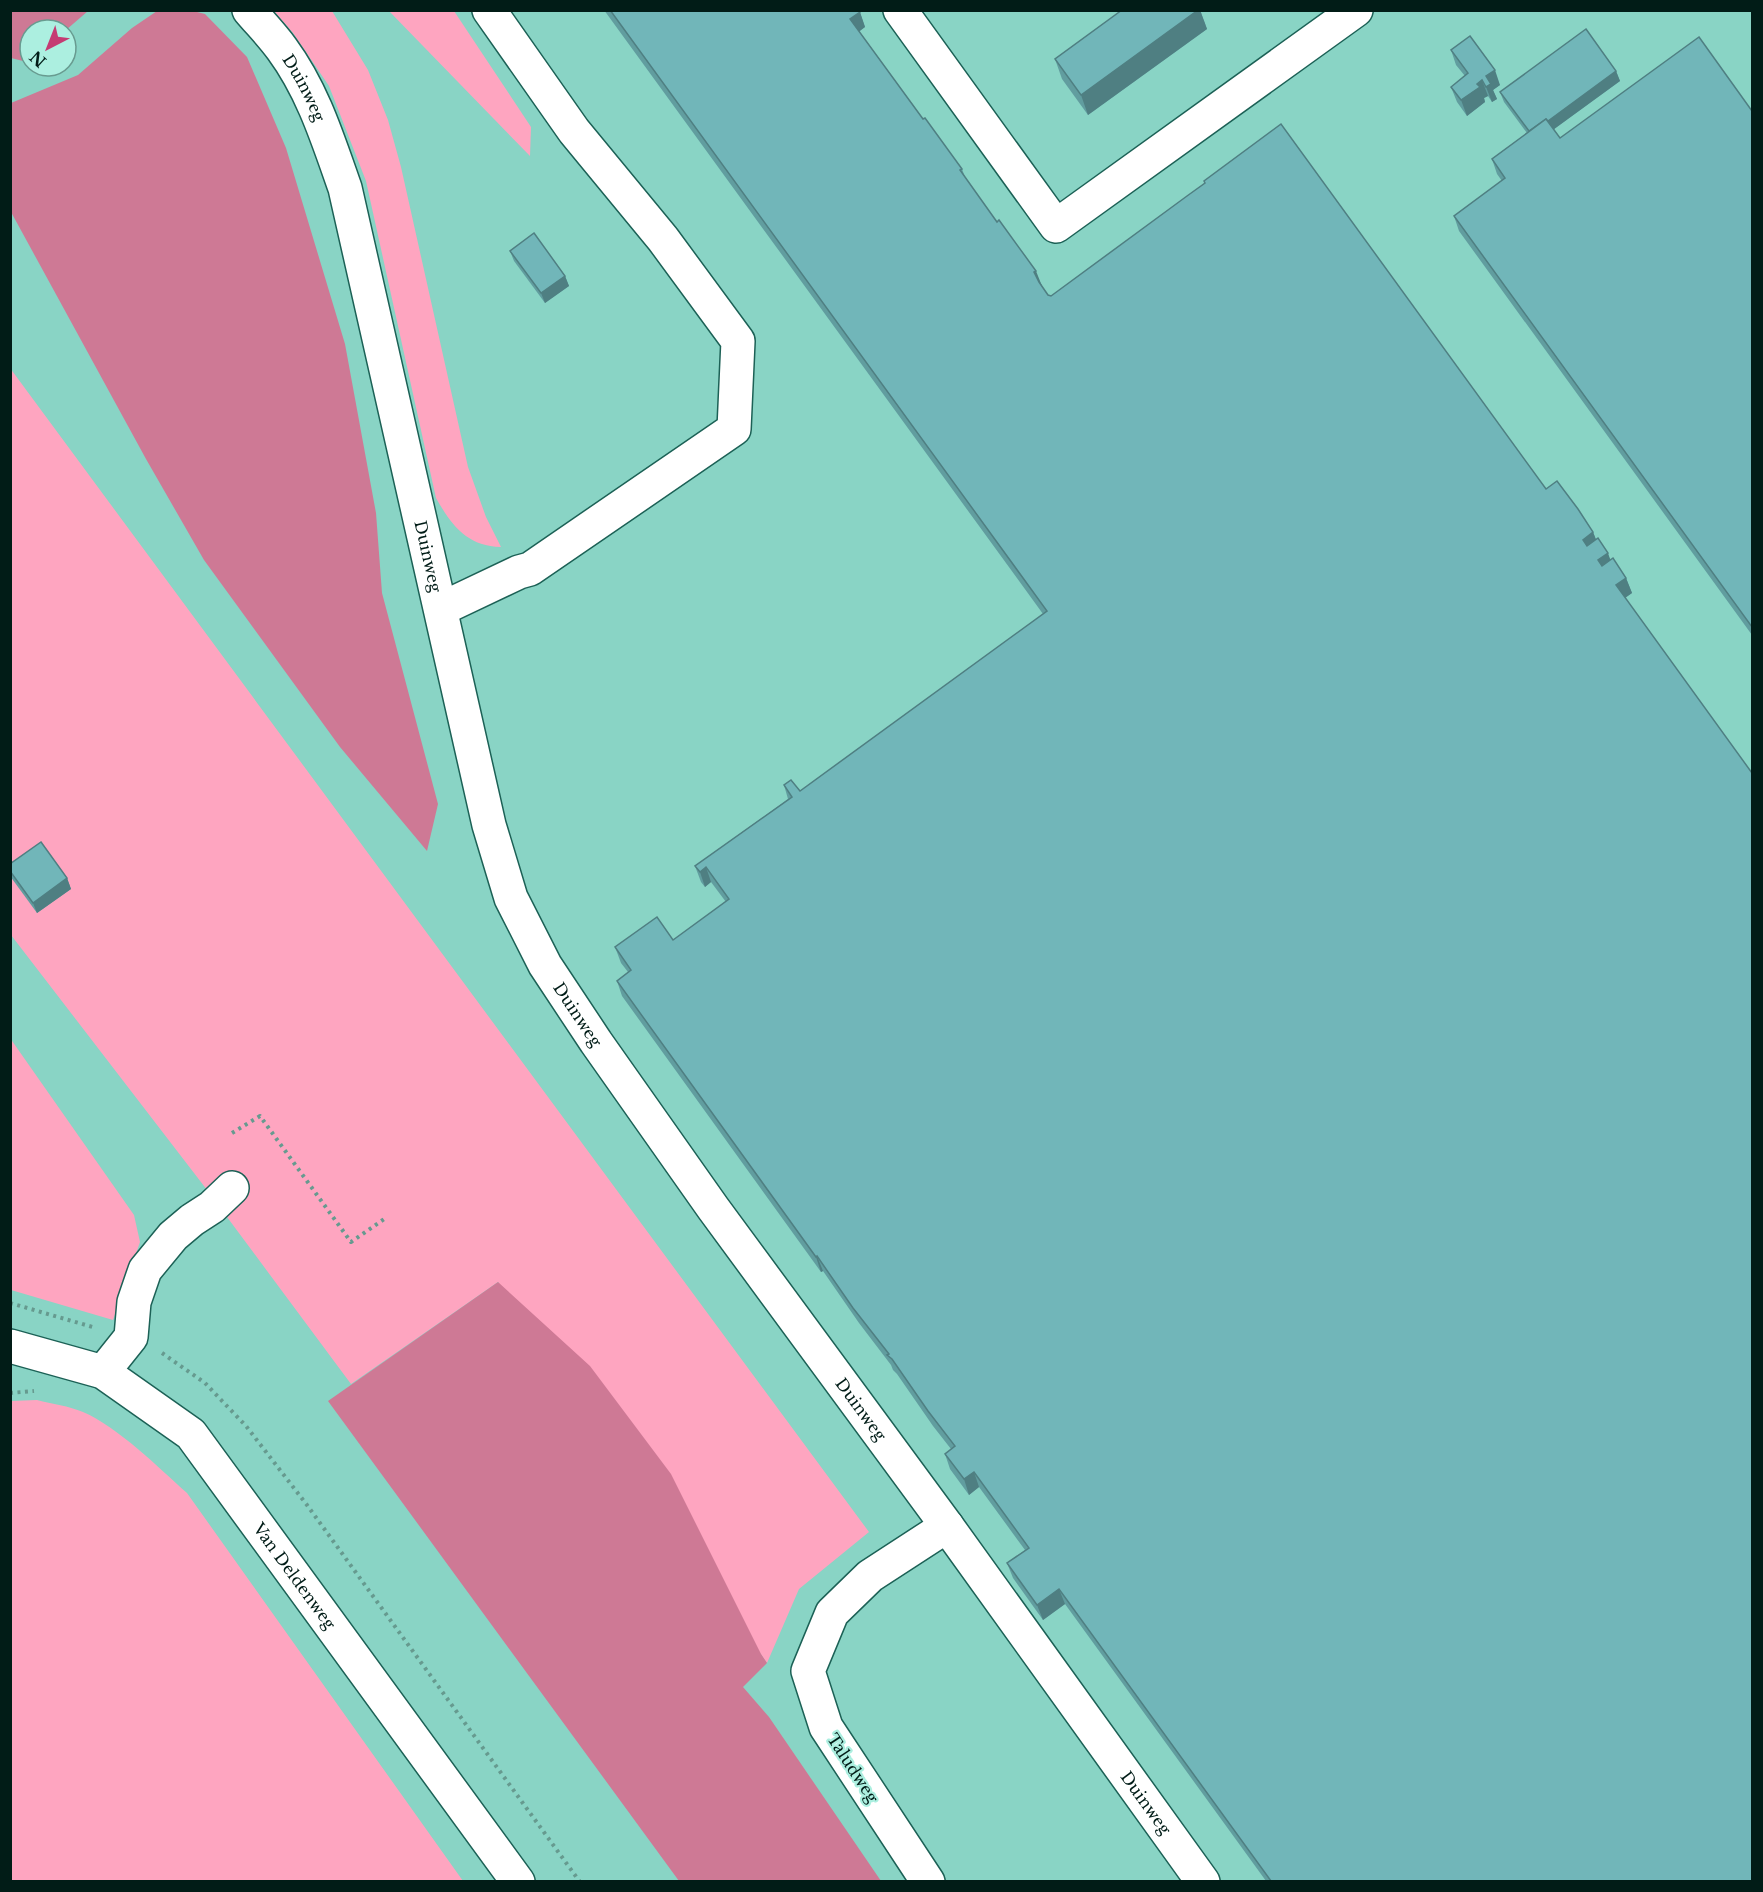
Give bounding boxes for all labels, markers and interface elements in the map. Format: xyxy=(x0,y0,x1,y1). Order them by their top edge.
north arrow xyxy=(18,18,78,78)
text: N xyxy=(26,47,50,72)
street label: Duinweg xyxy=(279,50,330,125)
street label: Duinweg xyxy=(410,518,446,595)
street label: Duinweg xyxy=(549,978,606,1051)
street label: Duinweg xyxy=(831,1374,891,1445)
street label: Van Deldenweg xyxy=(249,1518,340,1633)
street label: Taludweg xyxy=(823,1730,883,1807)
street label: Duinweg xyxy=(1117,1767,1176,1839)

